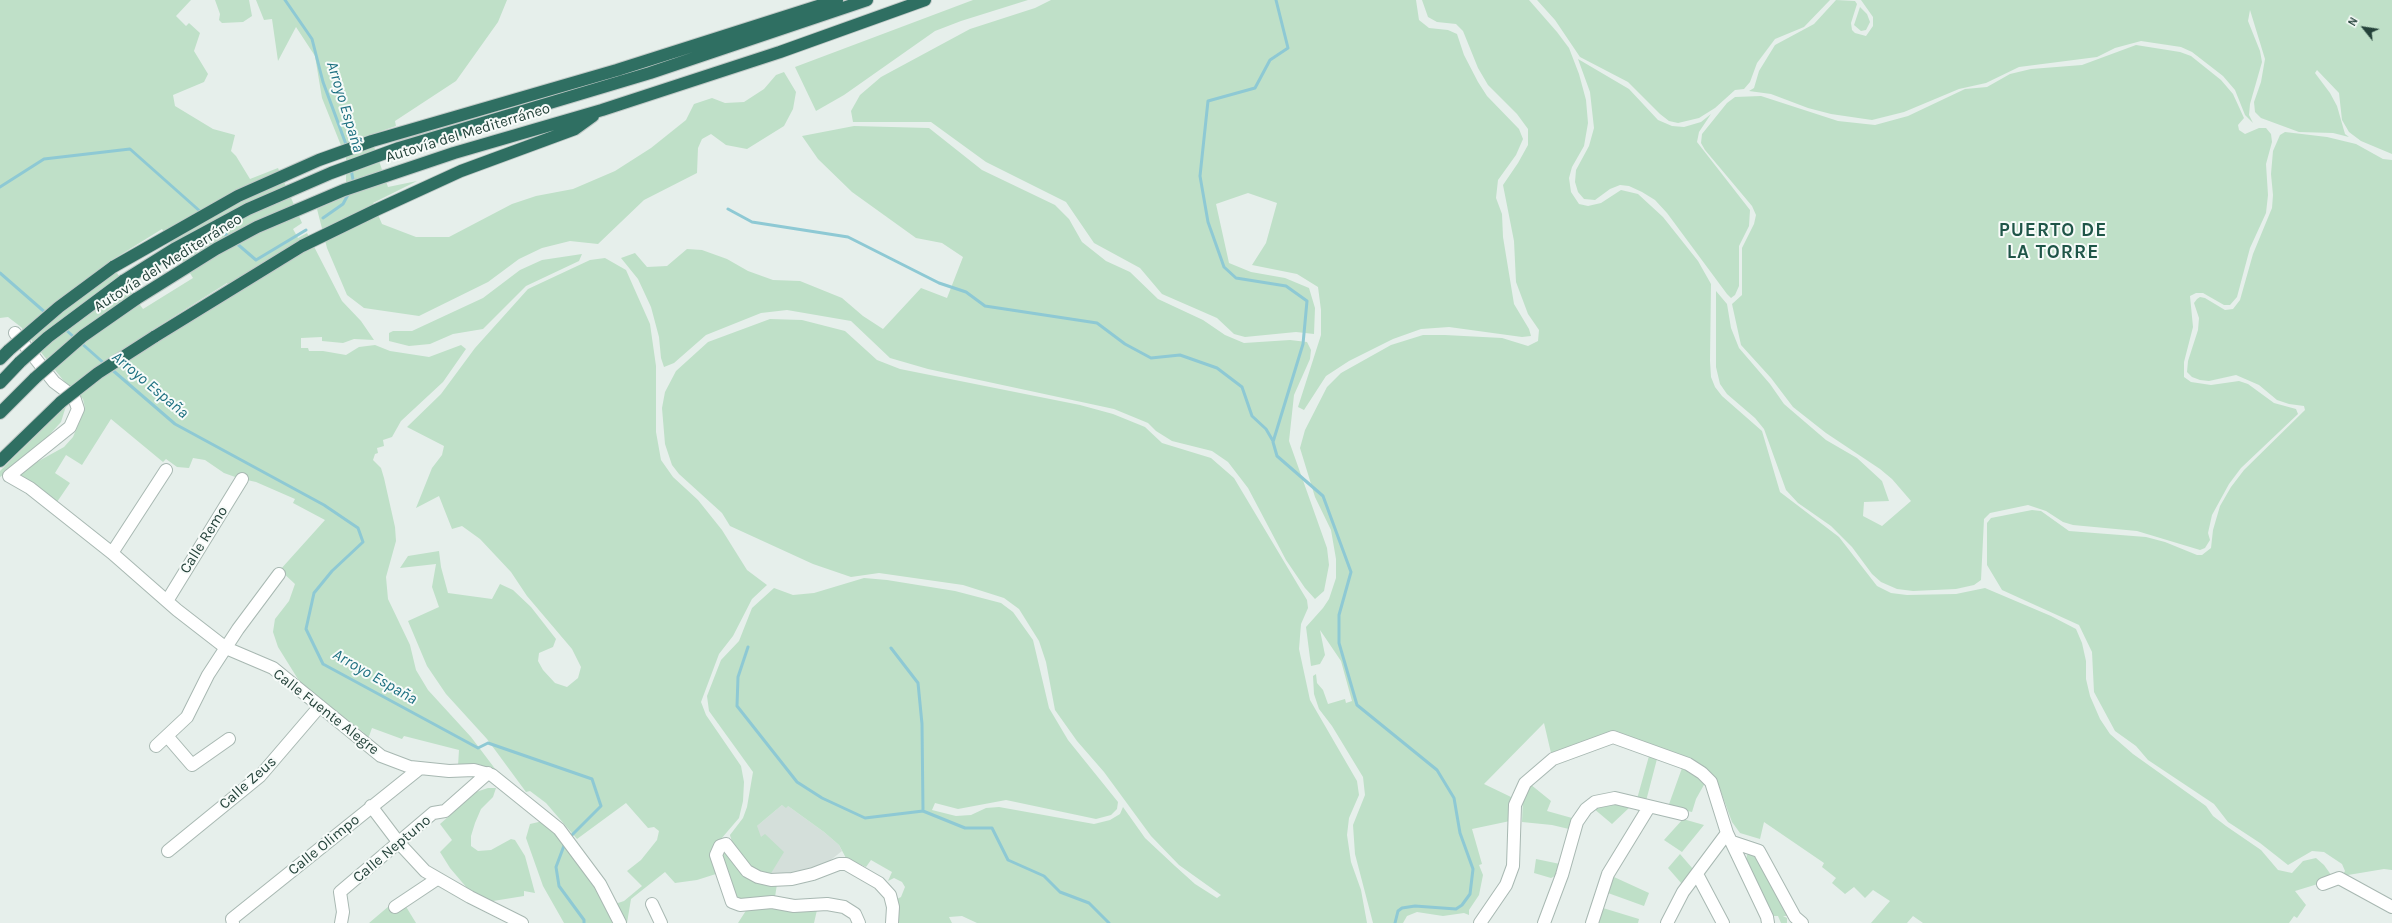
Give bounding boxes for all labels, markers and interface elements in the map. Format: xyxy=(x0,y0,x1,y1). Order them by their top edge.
north arrow xyxy=(2344,8,2384,48)
text: N xyxy=(2346,15,2361,28)
water label: Arroyo España xyxy=(322,59,368,155)
street label: Autovía del Mediterráneo xyxy=(384,99,552,167)
street label: Autovía del Mediterráneo xyxy=(91,210,245,316)
district label: PUERTO DE LA TORRE xyxy=(1999,220,2107,264)
water label: Arroyo España xyxy=(108,347,192,423)
street label: Calle Remo xyxy=(176,503,232,577)
water label: Arroyo España xyxy=(329,645,421,709)
street label: Calle Fuente Alegre xyxy=(269,665,383,759)
street label: Calle Zeus xyxy=(216,753,280,813)
street label: Calle Olimpo xyxy=(285,811,363,879)
street label: Calle Neptuno xyxy=(350,811,434,887)

